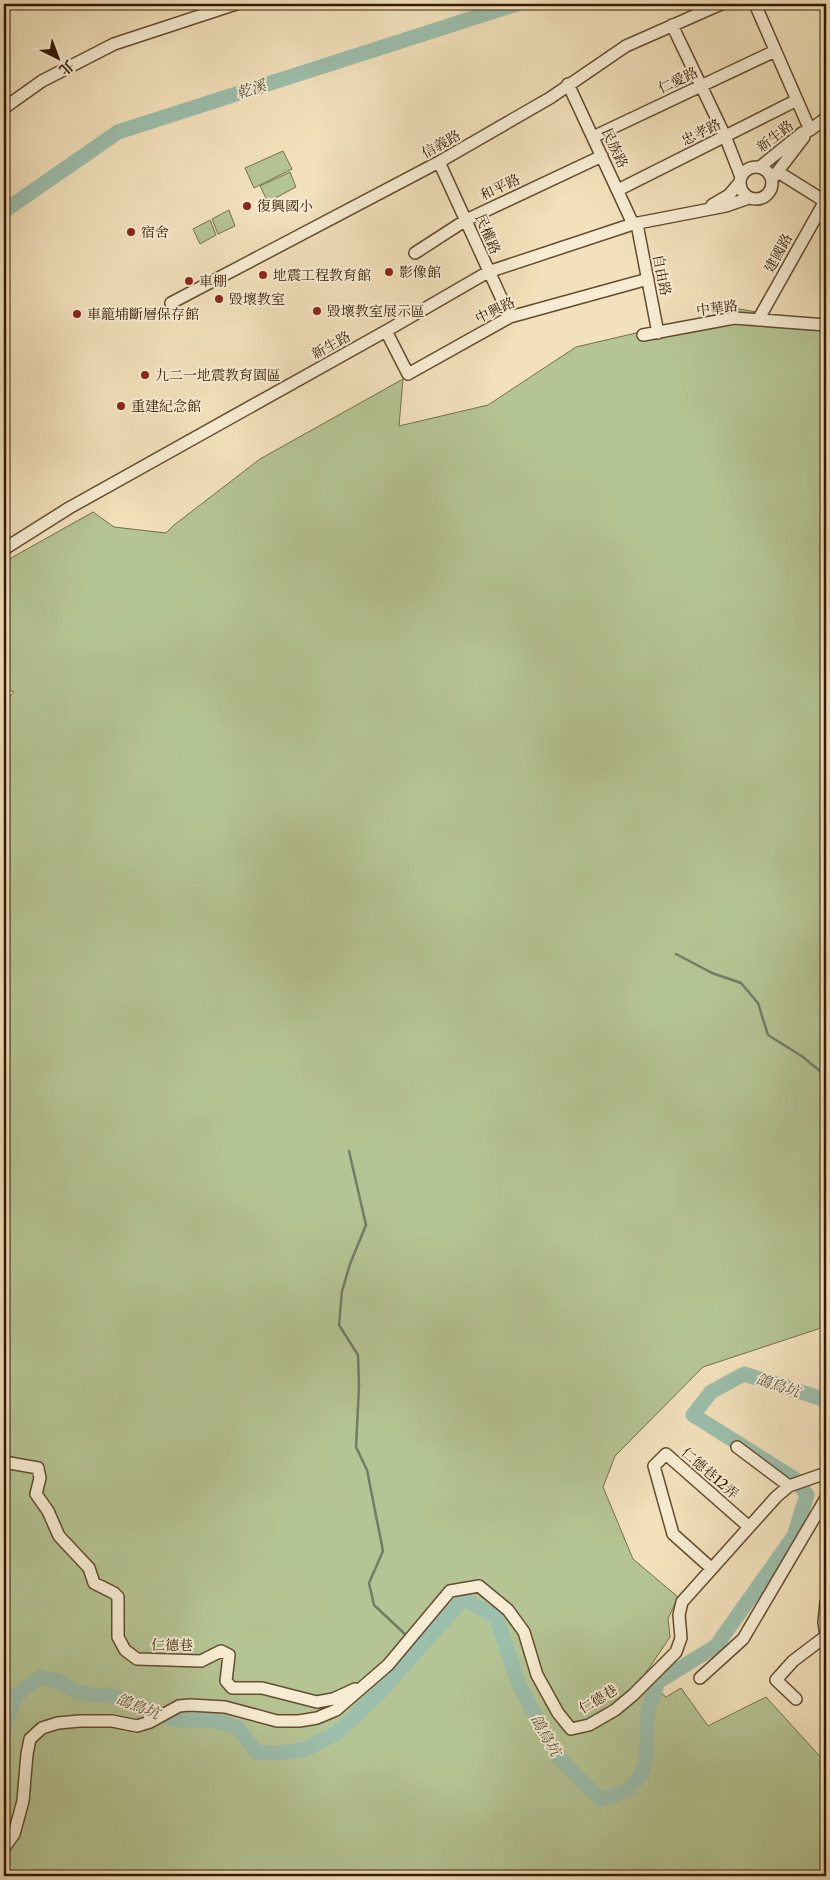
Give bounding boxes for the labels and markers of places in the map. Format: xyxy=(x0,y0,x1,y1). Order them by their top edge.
place label: 復興國小 xyxy=(257,197,313,215)
marker: 復興國小 xyxy=(241,200,253,212)
place label: 宿舍 xyxy=(141,223,169,241)
marker: 宿舍 xyxy=(125,226,137,238)
place label: 影像館 xyxy=(399,263,441,281)
place label: 地震工程教育館 xyxy=(273,266,371,284)
marker: 影像館 xyxy=(383,266,395,278)
marker: 地震工程教育館 xyxy=(257,269,269,281)
place label: 車棚 xyxy=(199,272,227,290)
marker: 車棚 xyxy=(183,275,195,287)
place label: 毀壞教室 xyxy=(229,290,285,308)
marker: 毀壞教室 xyxy=(213,293,225,305)
place label: 毀壞教室展示區 xyxy=(327,302,425,320)
place label: 車籠埔斷層保存館 xyxy=(87,305,199,323)
marker: 毀壞教室展示區 xyxy=(311,305,323,317)
marker: 車籠埔斷層保存館 xyxy=(71,308,83,320)
place label: 九二一地震教育園區 xyxy=(155,366,281,384)
marker: 九二一地震教育園區 xyxy=(139,369,151,381)
place label: 重建紀念館 xyxy=(131,397,201,415)
marker: 重建紀念館 xyxy=(115,400,127,412)

